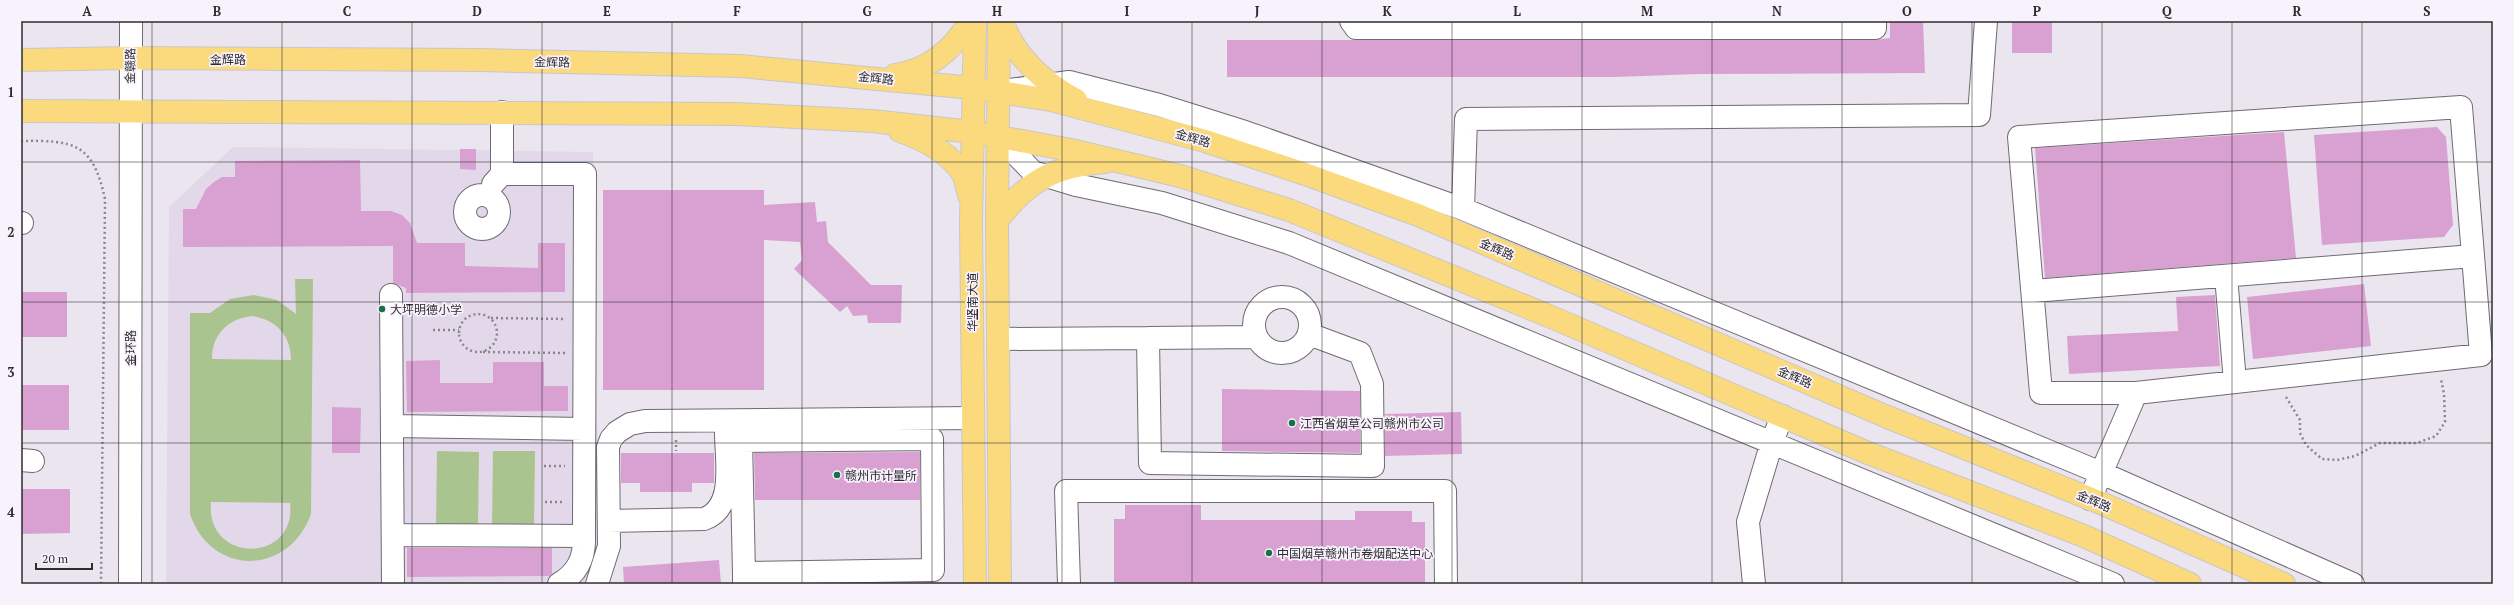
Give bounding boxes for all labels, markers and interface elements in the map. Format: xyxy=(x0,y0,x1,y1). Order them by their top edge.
text: A xyxy=(82,2,92,20)
text: B xyxy=(213,2,221,20)
text: C xyxy=(343,2,351,20)
text: D xyxy=(472,2,482,20)
text: E xyxy=(603,2,611,20)
text: F xyxy=(733,2,741,20)
text: G xyxy=(862,2,872,20)
text: H xyxy=(992,2,1002,20)
text: I xyxy=(1125,2,1130,20)
text: J xyxy=(1255,2,1260,20)
text: K xyxy=(1382,2,1392,20)
text: L xyxy=(1513,2,1521,20)
text: M xyxy=(1641,2,1653,20)
text: N xyxy=(1772,2,1782,20)
text: O xyxy=(1902,2,1912,20)
text: P xyxy=(2033,2,2041,20)
text: Q xyxy=(2162,2,2173,20)
text: R xyxy=(2292,2,2302,20)
text: S xyxy=(2423,2,2431,20)
street label: 金赣路 xyxy=(122,48,138,84)
street label: 金辉路 xyxy=(210,52,246,67)
street label: 金辉路 xyxy=(534,54,570,70)
street label: 金辉路 xyxy=(857,69,895,87)
text: 1 xyxy=(7,83,15,101)
street label: 金辉路 xyxy=(1174,126,1212,150)
text: 2 xyxy=(7,223,15,241)
street label: 金辉路 xyxy=(1477,235,1517,263)
street label: 华坚南大道 xyxy=(965,272,980,332)
place label: 大坪明德小学 xyxy=(390,302,462,317)
marker: 大坪明德小学 xyxy=(377,304,387,314)
street label: 金环路 xyxy=(123,330,138,366)
text: 3 xyxy=(7,363,15,381)
street label: 金辉路 xyxy=(1775,363,1815,391)
place label: 江西省烟草公司赣州市公司 xyxy=(1300,416,1444,431)
marker: 江西省烟草公司赣州市公司 xyxy=(1287,418,1297,428)
place label: 赣州市计量所 xyxy=(845,468,917,483)
marker: 赣州市计量所 xyxy=(832,470,842,480)
street label: 金辉路 xyxy=(2074,487,2114,515)
text: 4 xyxy=(7,503,15,521)
scale bar xyxy=(36,545,92,571)
place label: 中国烟草赣州市卷烟配送中心 xyxy=(1277,546,1433,561)
marker: 中国烟草赣州市卷烟配送中心 xyxy=(1264,548,1274,558)
text: 20 m xyxy=(42,551,69,566)

